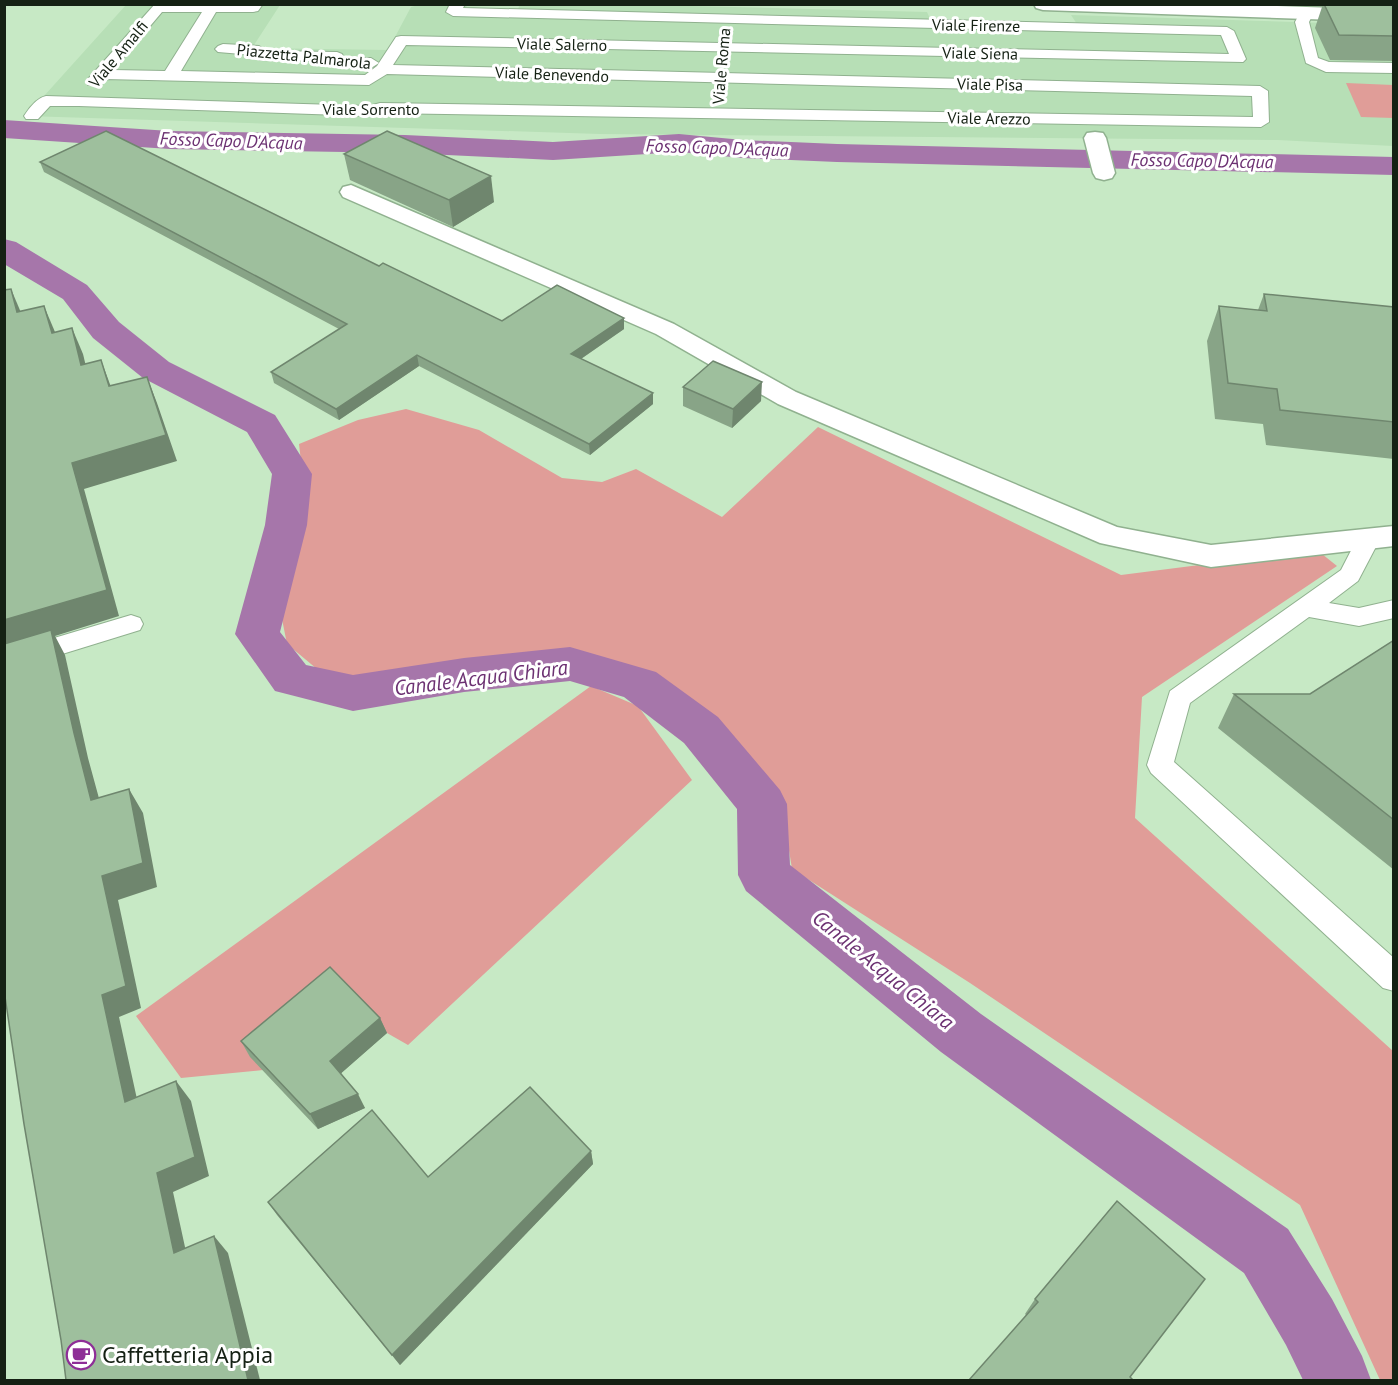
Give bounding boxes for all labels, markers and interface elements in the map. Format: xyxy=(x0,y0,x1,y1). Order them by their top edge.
street label: Viale Firenze xyxy=(931,14,1020,36)
street label: Viale Amalfi xyxy=(84,16,152,92)
street label: Viale Roma xyxy=(708,27,734,106)
street label: Viale Salerno xyxy=(516,33,607,55)
street label: Piazzetta Palmarola xyxy=(236,39,372,73)
street label: Viale Siena xyxy=(941,42,1018,64)
street label: Viale Benevendo xyxy=(494,62,609,86)
street label: Viale Pisa xyxy=(956,73,1023,95)
street label: Viale Sorrento xyxy=(321,99,420,119)
street label: Viale Arezzo xyxy=(946,107,1031,129)
water label: Fosso Capo D'Acqua xyxy=(159,127,303,154)
water label: Fosso Capo D'Acqua xyxy=(645,134,789,161)
water label: Fosso Capo D'Acqua xyxy=(1130,148,1274,173)
water label: Canale Acqua Chiara xyxy=(393,653,570,702)
water label: Canale Acqua Chiara xyxy=(807,904,960,1036)
cafe icon: Caffetteria Appia xyxy=(65,1339,97,1371)
place label: Caffetteria Appia xyxy=(102,1339,273,1370)

